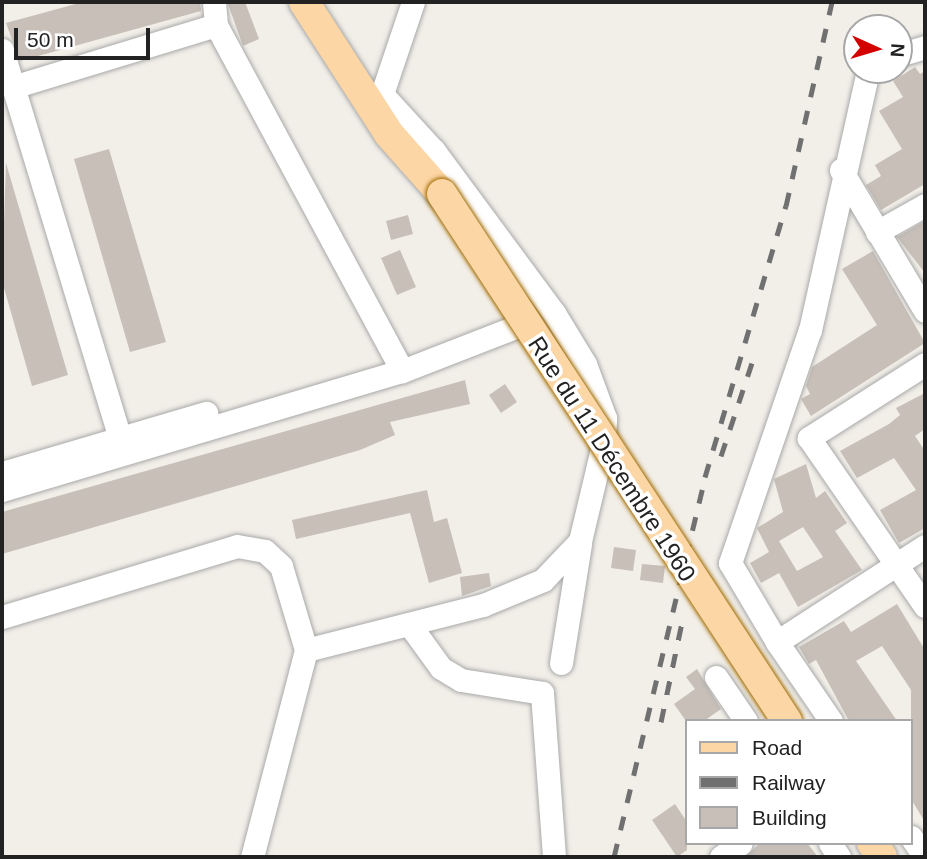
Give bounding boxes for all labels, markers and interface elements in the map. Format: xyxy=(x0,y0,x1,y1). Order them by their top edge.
scale bar xyxy=(18,14,154,58)
north arrow xyxy=(843,14,913,84)
text: 50 m xyxy=(27,28,74,51)
text: N xyxy=(886,43,908,58)
street label: Rue du 11 Décembre 1960 xyxy=(522,331,702,587)
legend xyxy=(685,719,913,845)
text: Road xyxy=(752,736,802,759)
text: Railway xyxy=(752,771,826,794)
text: Building xyxy=(752,806,827,829)

